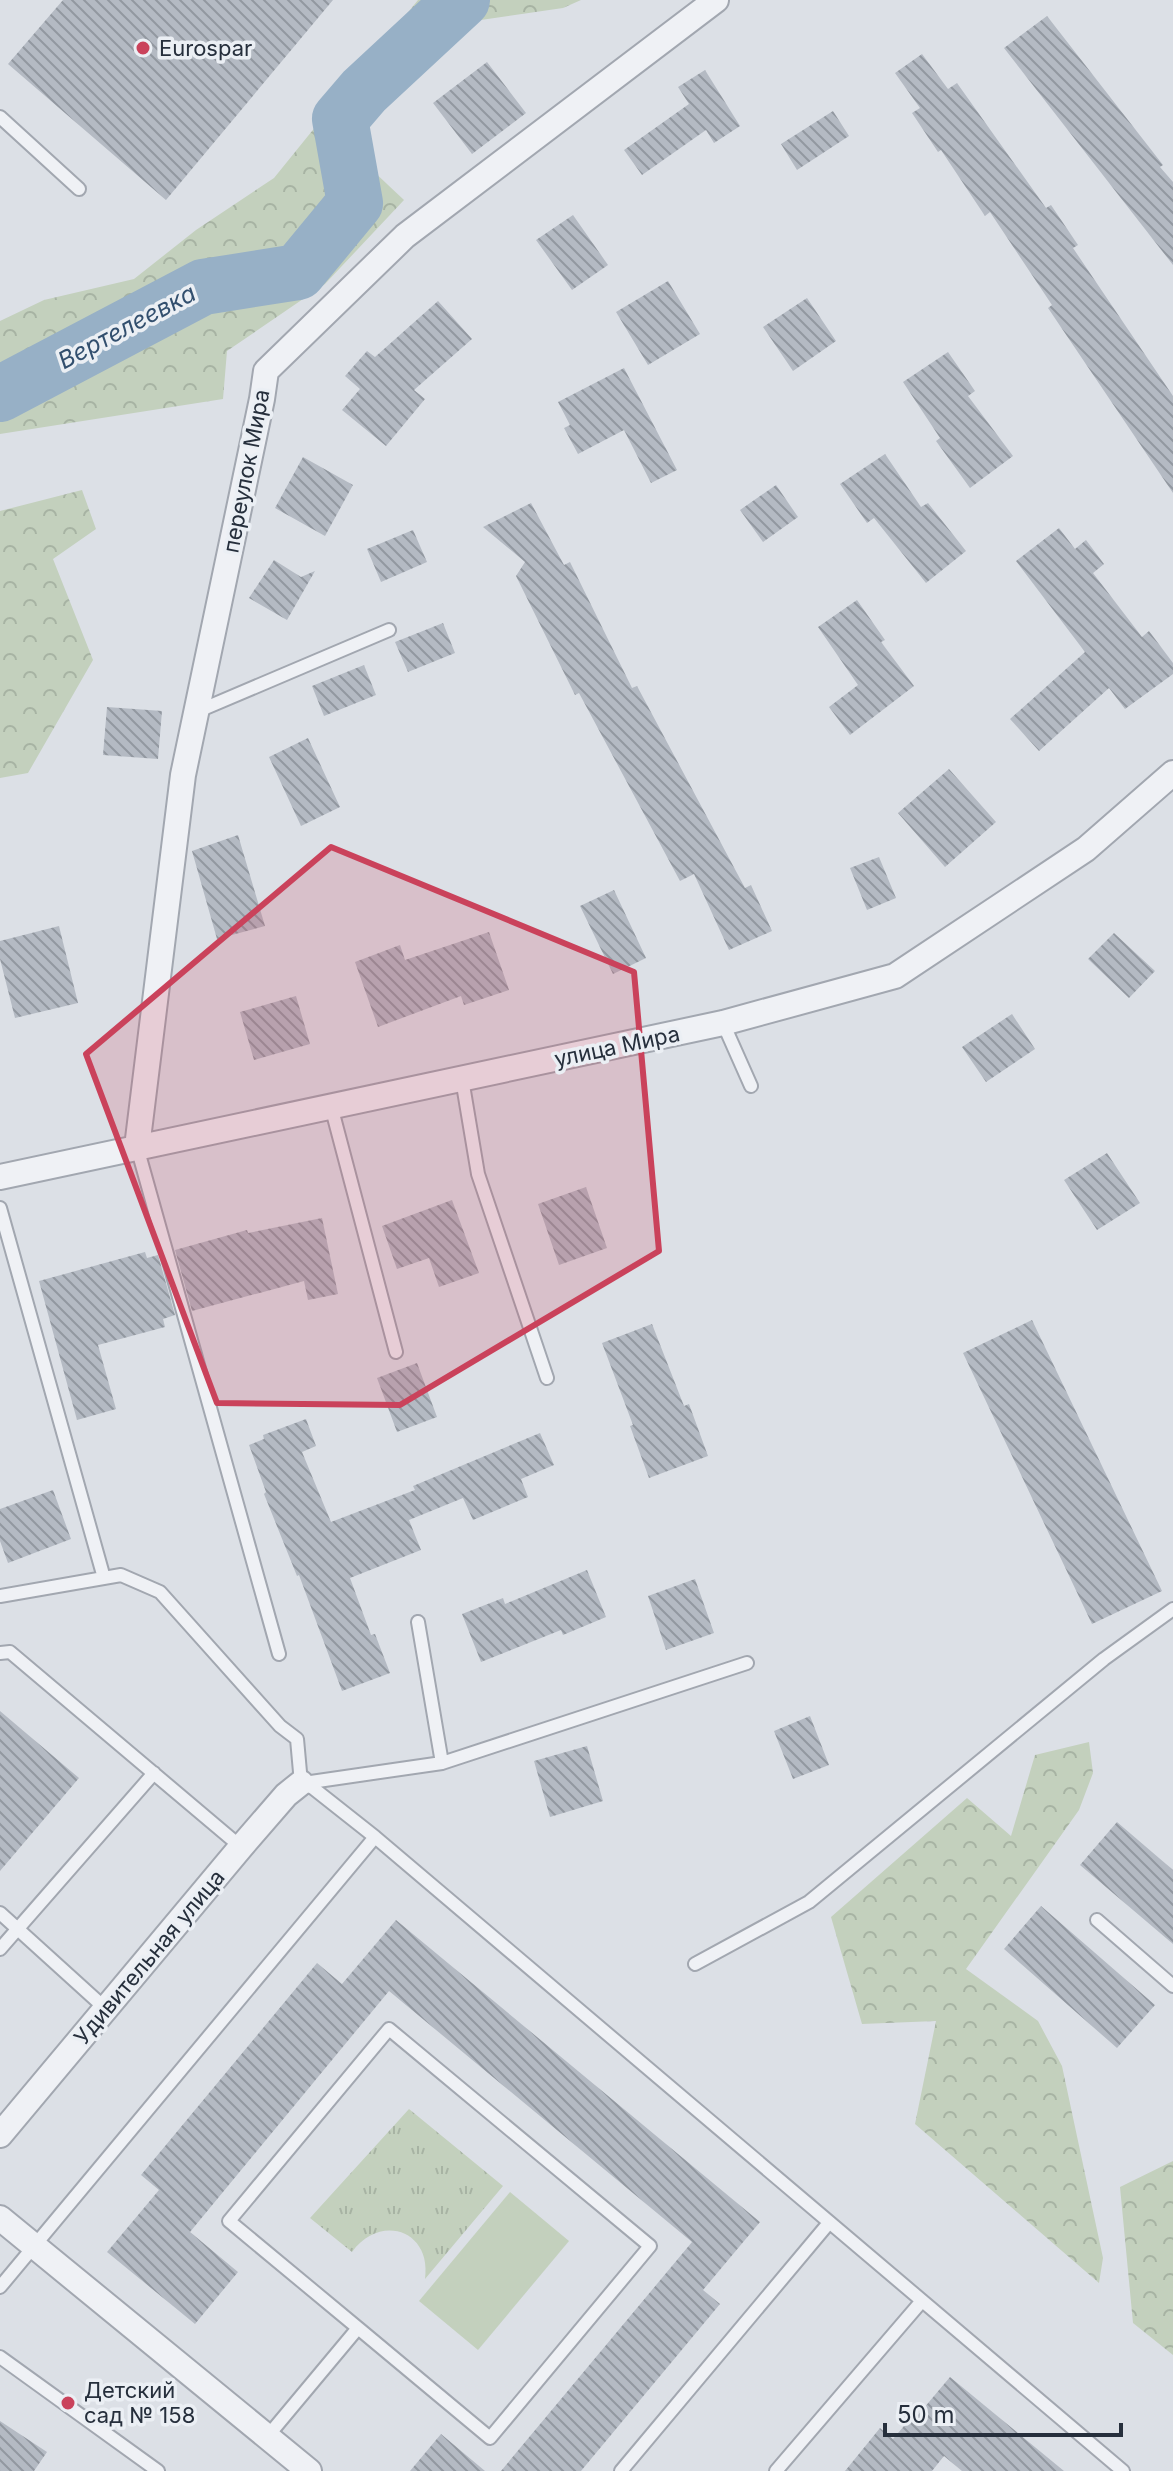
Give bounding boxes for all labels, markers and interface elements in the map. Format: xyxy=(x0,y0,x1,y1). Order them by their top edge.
place label: Eurospar xyxy=(159,35,252,61)
marker: Eurospar xyxy=(134,39,152,57)
water label: Вертелеевка xyxy=(53,278,201,375)
street label: переулок Мира xyxy=(217,387,275,555)
street label: улица Мира xyxy=(552,1020,682,1072)
street label: Удивительная улица xyxy=(68,1864,230,2050)
place label: Детский сад № 158 xyxy=(84,2377,195,2428)
scale bar xyxy=(885,2387,1121,2437)
marker: Детский сад № 158 xyxy=(59,2394,77,2412)
text: 50 m xyxy=(897,2400,955,2429)

